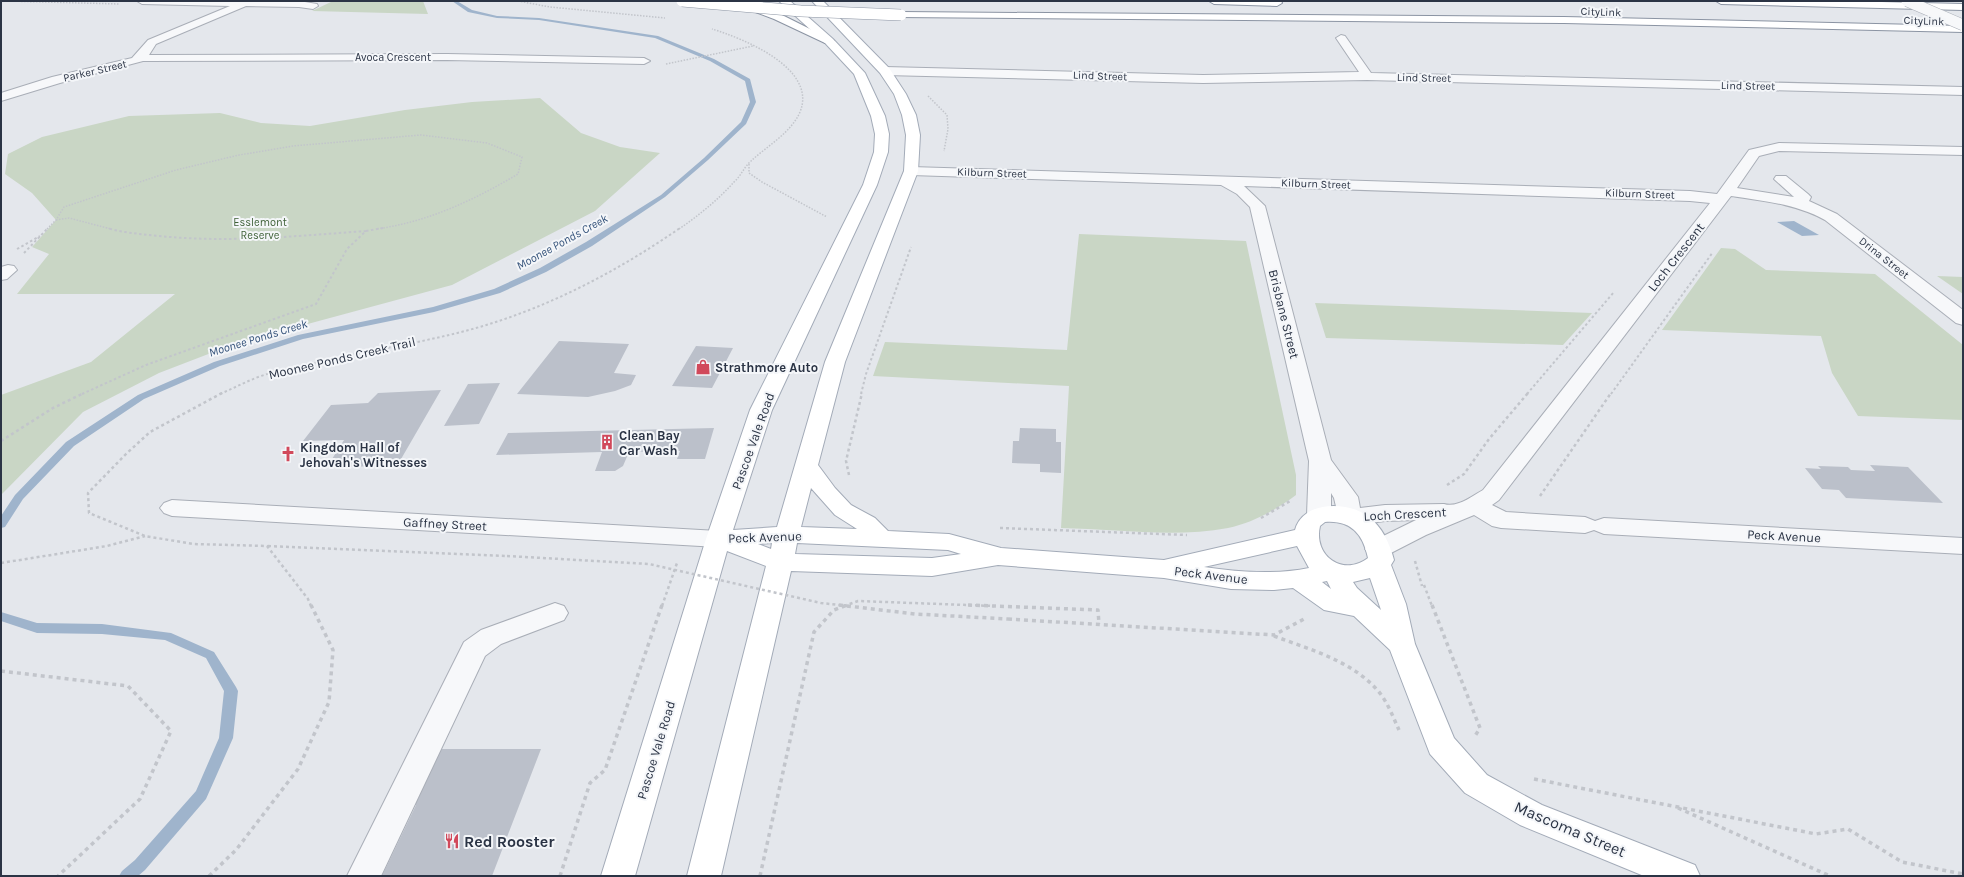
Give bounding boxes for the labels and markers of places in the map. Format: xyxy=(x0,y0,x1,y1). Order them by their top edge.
shop icon: Strathmore Auto xyxy=(694,358,712,376)
place label: Strathmore Auto xyxy=(715,360,818,375)
place label: Clean Bay Car Wash xyxy=(619,428,680,458)
building icon: Clean Bay Car Wash xyxy=(598,433,616,451)
place label: Kingdom Hall of Jehovah's Witnesses xyxy=(300,440,427,470)
church icon: Kingdom Hall of Jehovah's Witnesses xyxy=(279,445,297,463)
restaurant icon: Red Rooster xyxy=(443,832,461,850)
place label: Red Rooster xyxy=(464,832,555,851)

